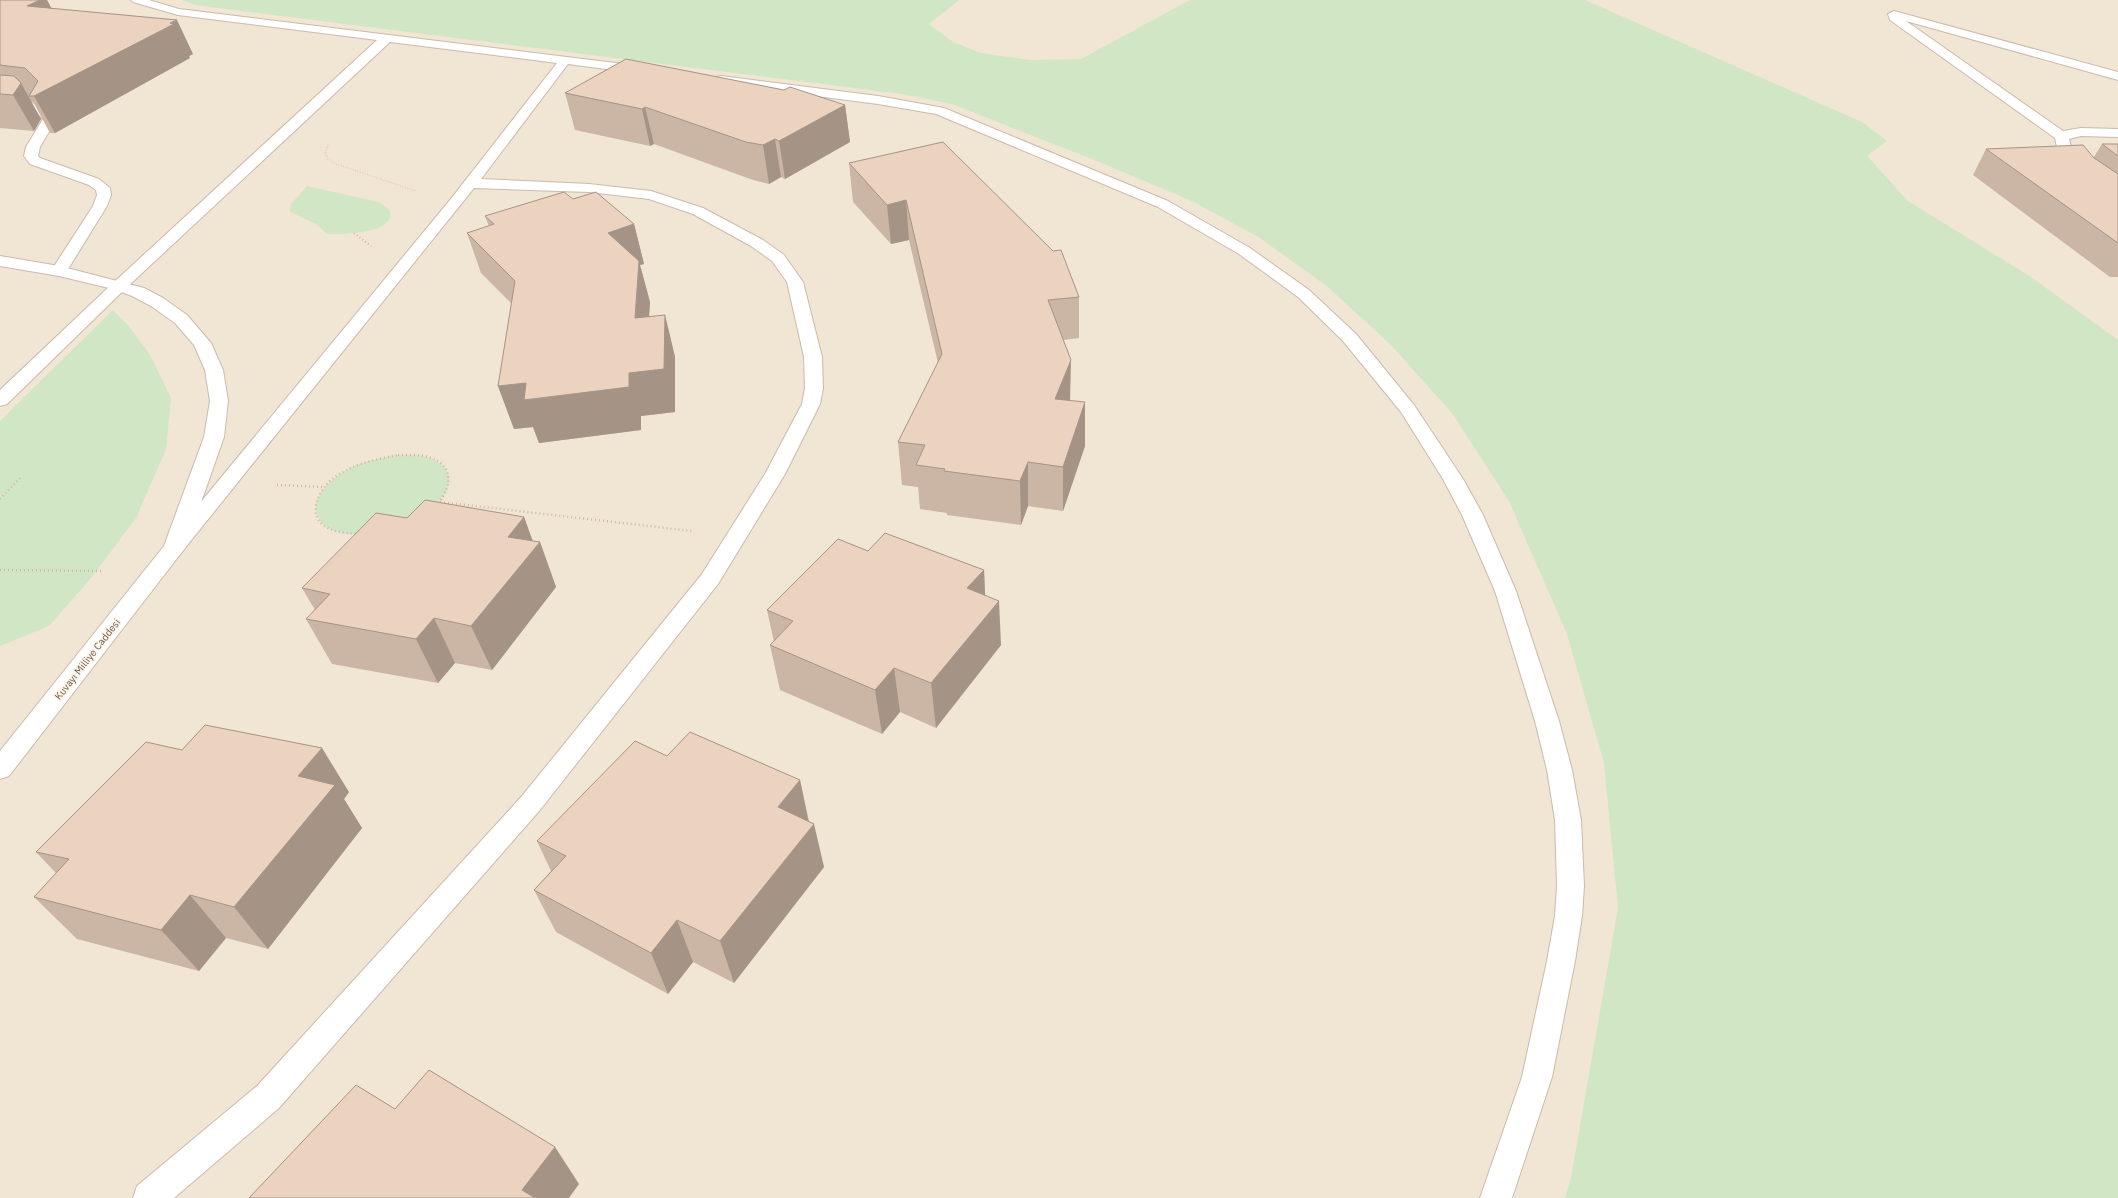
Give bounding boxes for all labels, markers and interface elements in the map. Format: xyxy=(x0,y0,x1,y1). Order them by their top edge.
street label: Kuvayı Milliye Caddesi xyxy=(52,616,123,702)

